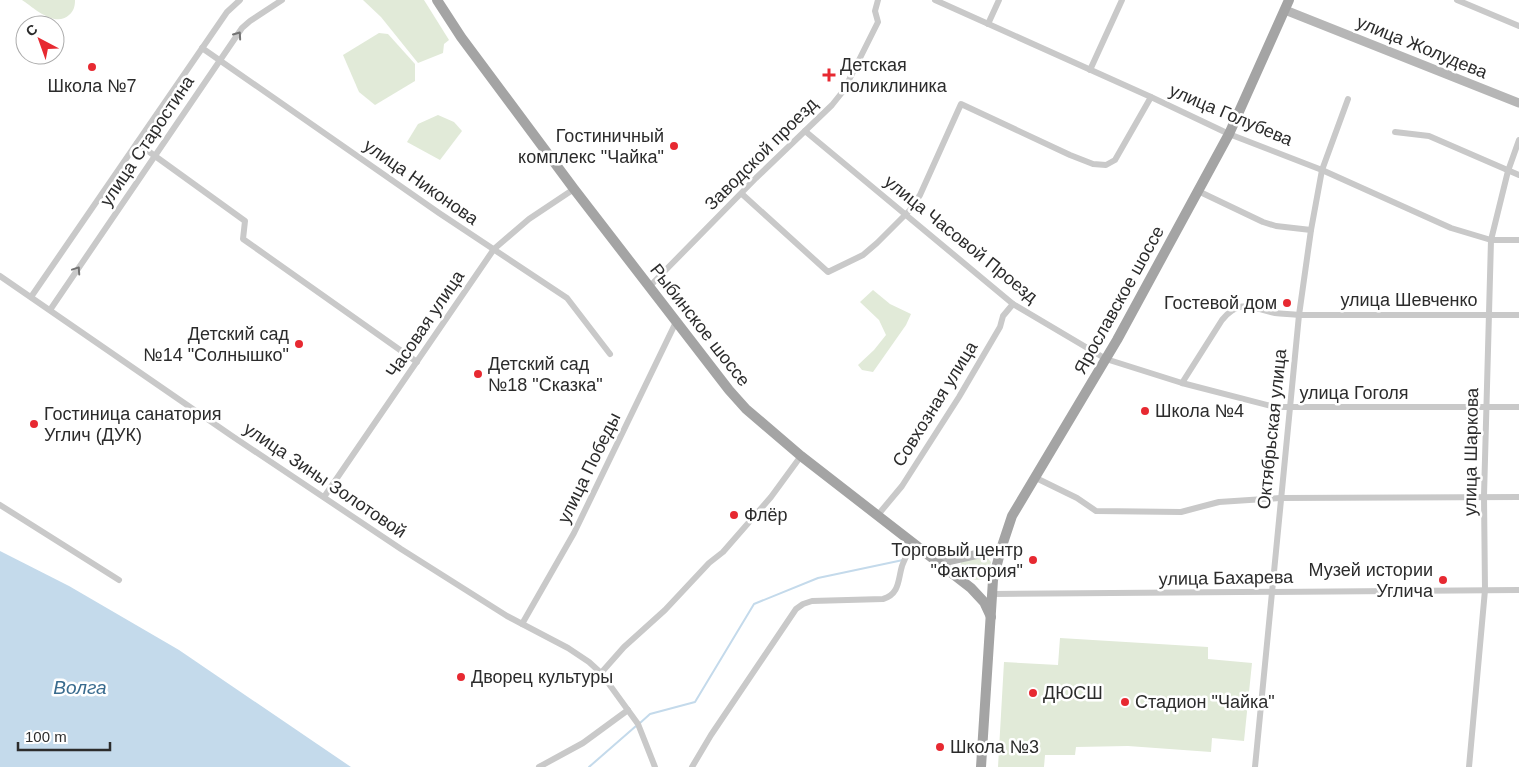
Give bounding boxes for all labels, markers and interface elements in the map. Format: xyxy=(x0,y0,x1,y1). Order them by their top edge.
street label: улица Жолудева xyxy=(1354,12,1491,83)
north arrow xyxy=(15,15,65,65)
text: С xyxy=(22,21,41,40)
one-way arrow xyxy=(232,31,241,40)
place label: Детская поликлиника xyxy=(840,55,948,96)
marker: Школа №7 xyxy=(86,61,98,73)
marker: Детская поликлиника xyxy=(822,68,836,82)
street label: улица Старостина xyxy=(96,71,199,210)
place label: Школа №7 xyxy=(47,76,137,96)
street label: улица Голубева xyxy=(1166,80,1296,150)
street label: Заводской проезд xyxy=(701,93,822,214)
place label: Гостиничный комплекс "Чайка" xyxy=(518,126,664,167)
street label: улица Никонова xyxy=(360,135,483,229)
marker: Гостиничный комплекс "Чайка" xyxy=(668,140,680,152)
street label: улица Часовой Проезд xyxy=(880,171,1042,307)
street label: Ярославское шоссе xyxy=(1070,222,1168,378)
street label: Рыбинское шоссе xyxy=(646,260,754,390)
one-way arrow xyxy=(71,266,80,276)
street label: Часовая улица xyxy=(382,266,469,381)
street label: улица Шевченко xyxy=(1340,290,1478,310)
place label: Гостевой дом xyxy=(1164,293,1277,313)
marker: Гостевой дом xyxy=(1281,297,1293,309)
place label: Детский сад №14 "Солнышко" xyxy=(143,324,289,365)
street label: Совхозная улица xyxy=(888,337,982,470)
marker: Детский сад №14 "Солнышко" xyxy=(293,338,305,350)
street label: Октябрьская улица xyxy=(1254,347,1290,510)
place label: Детский сад №18 "Сказка" xyxy=(488,354,603,395)
marker: Детский сад №18 "Сказка" xyxy=(472,368,484,380)
street label: улица Гоголя xyxy=(1299,383,1409,403)
street label: улица Шаркова xyxy=(1460,387,1482,516)
place label: Школа №4 xyxy=(1155,401,1244,421)
place label: Гостиница санатория Углич (ДУК) xyxy=(44,404,222,445)
marker: Школа №4 xyxy=(1139,405,1151,417)
street label: улица Победы xyxy=(554,409,624,527)
marker: Гостиница санатория Углич (ДУК) xyxy=(28,418,40,430)
street label: улица Зины Золотовой xyxy=(240,418,410,542)
place label: Флёр xyxy=(744,505,788,525)
marker: Флёр xyxy=(728,509,740,521)
place label: Торговый центр "Фактория" xyxy=(891,540,1023,581)
marker: Торговый центр "Фактория" xyxy=(1027,554,1039,566)
place label: Музей истории Углича xyxy=(1308,560,1434,601)
street label: улица Бахарева xyxy=(1159,567,1294,589)
marker: Музей истории Углича xyxy=(1437,574,1449,586)
place label: Дворец культуры xyxy=(471,667,613,687)
marker: Дворец культуры xyxy=(455,671,467,683)
water label: Волга xyxy=(53,677,107,698)
place label: ДЮСШ xyxy=(1043,683,1103,703)
marker: ДЮСШ xyxy=(1027,687,1039,699)
place label: Стадион "Чайка" xyxy=(1135,692,1275,712)
marker: Стадион "Чайка" xyxy=(1119,696,1131,708)
scale bar xyxy=(18,720,110,752)
text: 100 m xyxy=(25,728,67,745)
place label: Школа №3 xyxy=(950,737,1039,757)
marker: Школа №3 xyxy=(934,741,946,753)

